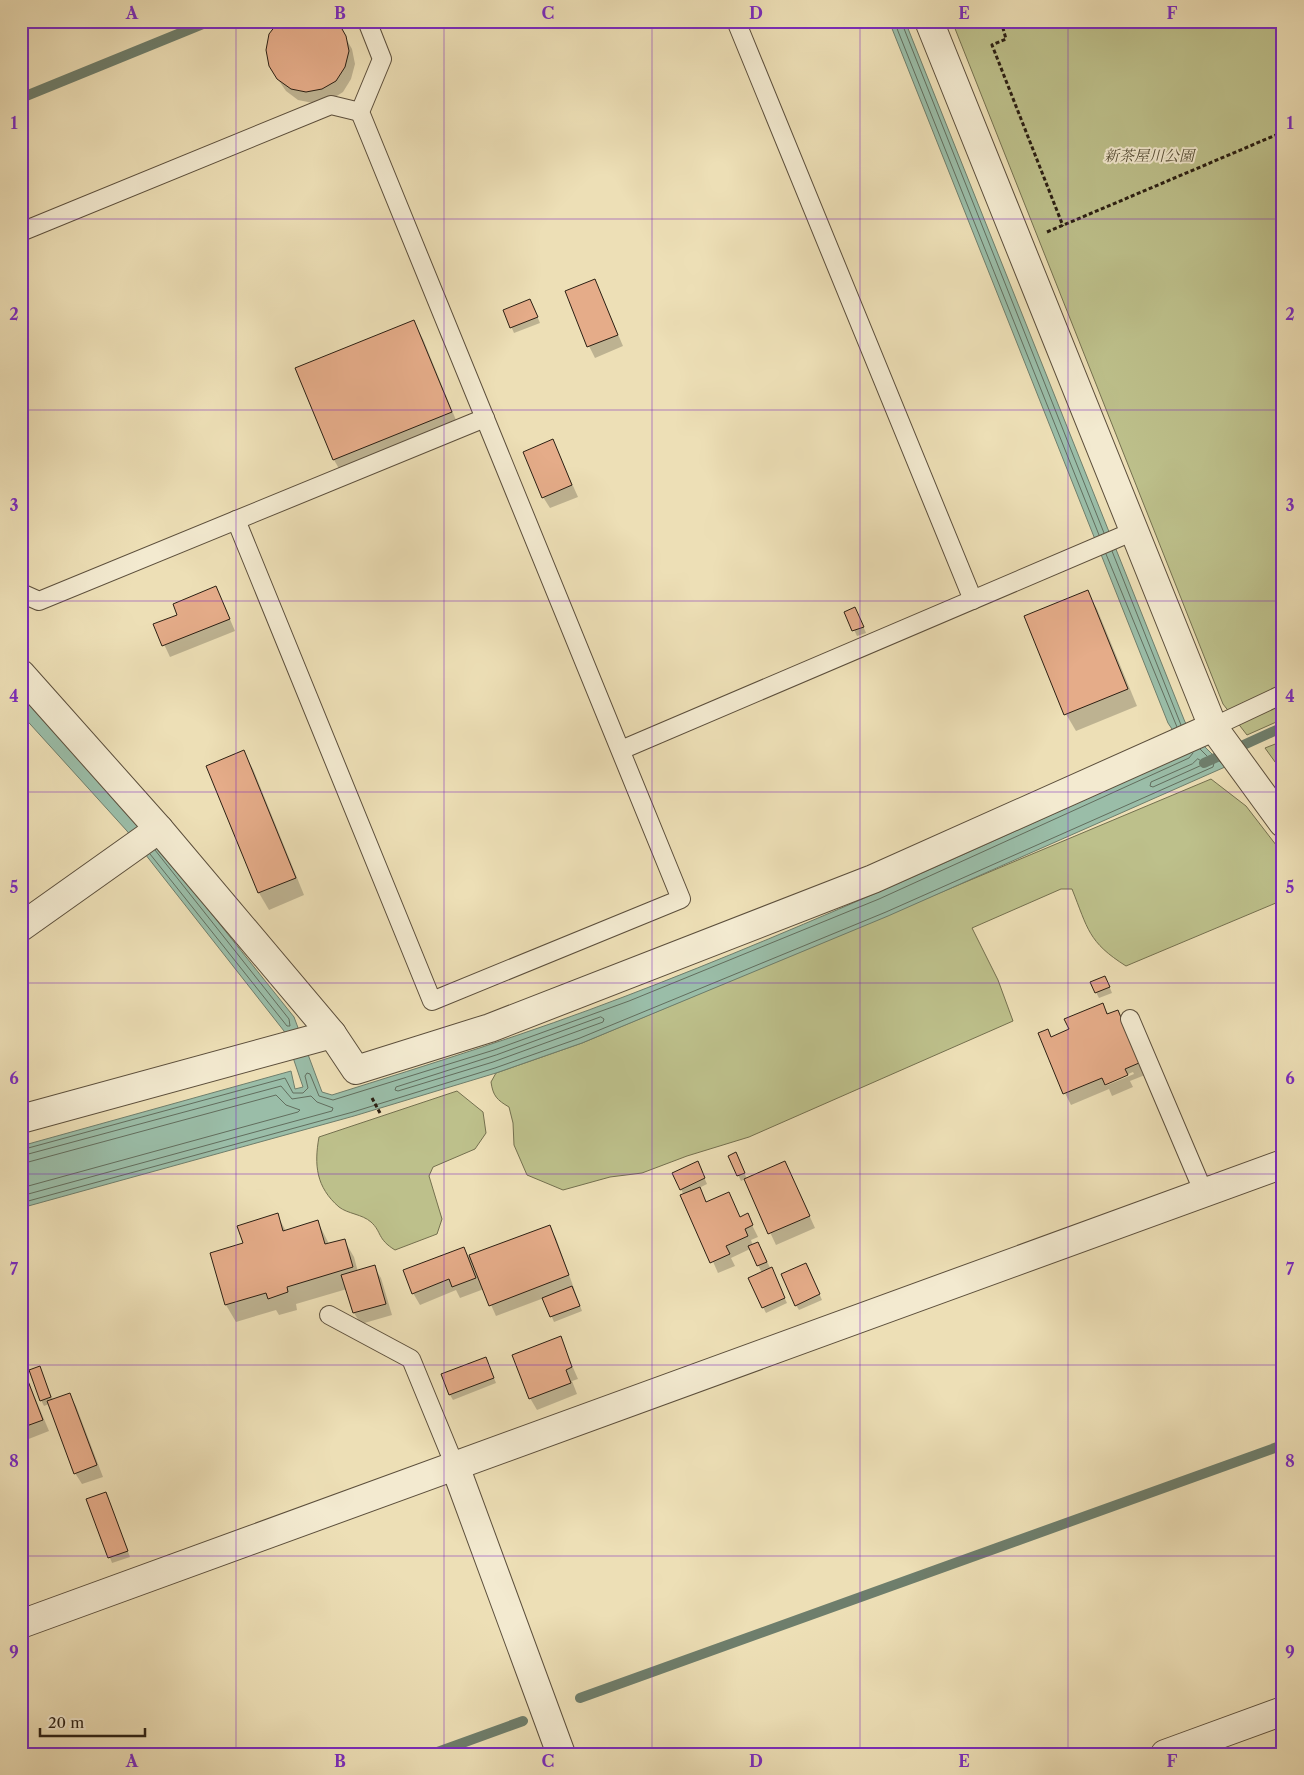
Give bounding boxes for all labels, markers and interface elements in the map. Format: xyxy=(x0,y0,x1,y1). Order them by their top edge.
text: A xyxy=(125,3,139,23)
text: B xyxy=(334,3,346,23)
text: C xyxy=(542,3,554,23)
text: D xyxy=(749,3,763,23)
text: E xyxy=(958,3,970,23)
text: F xyxy=(1167,3,1178,23)
text: 1 xyxy=(10,113,18,133)
text: 1 xyxy=(1286,113,1294,133)
park label: 新茶屋川公園 xyxy=(1104,146,1197,165)
text: 2 xyxy=(9,304,19,324)
text: 2 xyxy=(1285,304,1295,324)
text: 3 xyxy=(9,495,19,515)
text: 3 xyxy=(1285,495,1295,515)
text: 4 xyxy=(9,686,19,706)
text: 4 xyxy=(1285,686,1295,706)
text: 5 xyxy=(10,877,19,897)
text: 5 xyxy=(1286,877,1295,897)
text: 6 xyxy=(9,1068,19,1088)
text: 6 xyxy=(1285,1068,1295,1088)
text: 7 xyxy=(10,1259,19,1279)
text: 7 xyxy=(1286,1259,1295,1279)
text: 8 xyxy=(9,1451,19,1471)
text: 8 xyxy=(1285,1451,1295,1471)
text: 9 xyxy=(9,1642,19,1662)
text: 9 xyxy=(1285,1642,1295,1662)
scale bar xyxy=(40,1705,145,1737)
text: 20 m xyxy=(48,1713,84,1732)
text: A xyxy=(125,1751,139,1771)
text: B xyxy=(334,1751,346,1771)
text: C xyxy=(542,1751,554,1771)
text: D xyxy=(749,1751,763,1771)
text: E xyxy=(958,1751,970,1771)
text: F xyxy=(1167,1751,1178,1771)

